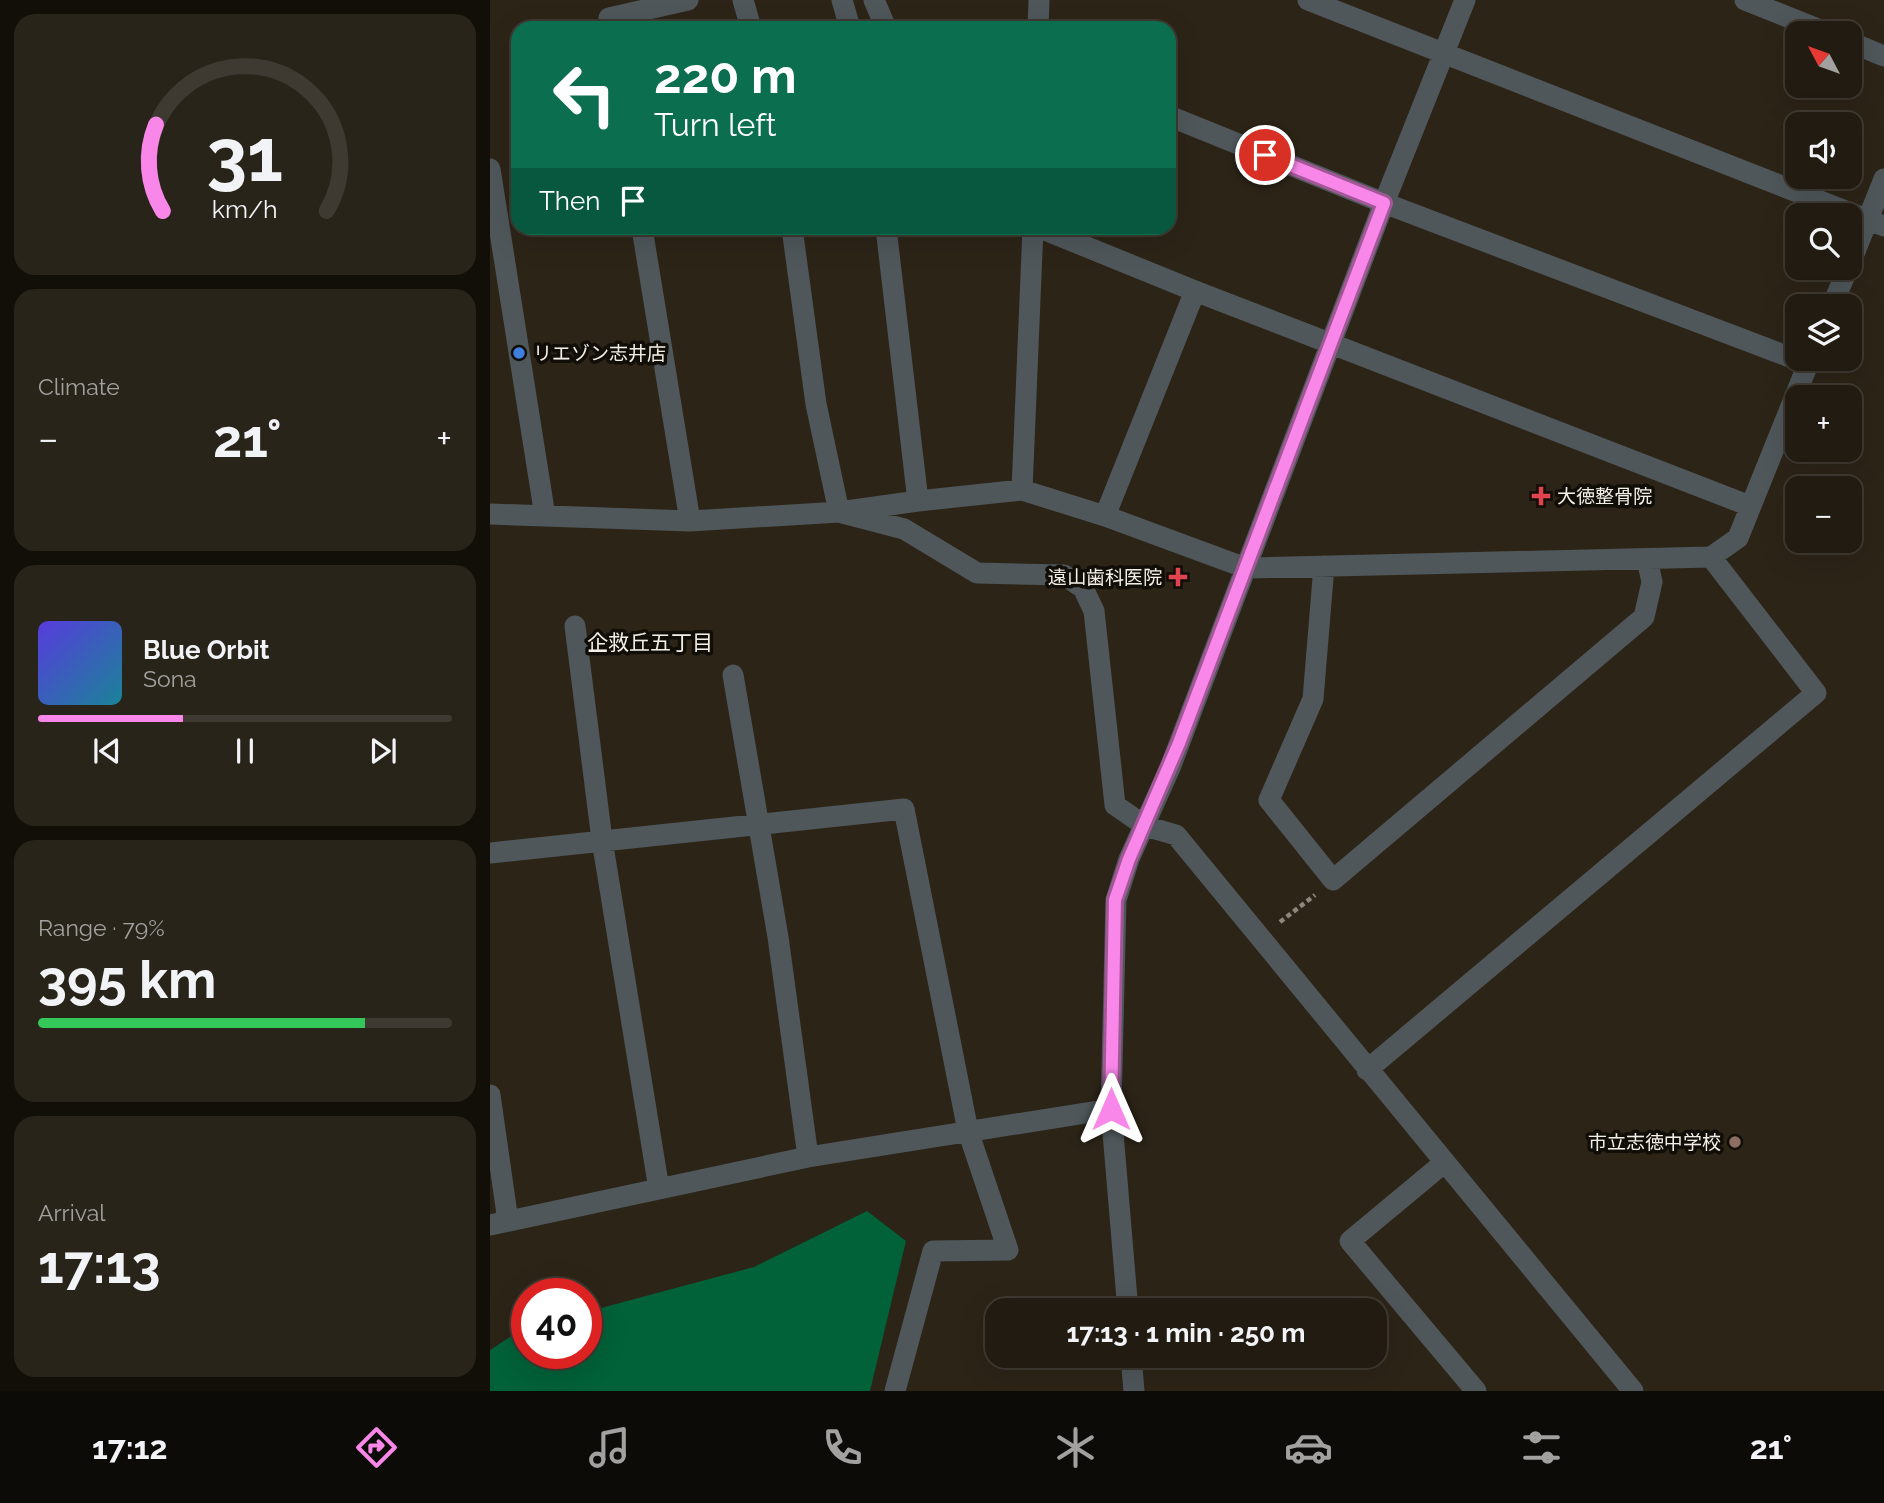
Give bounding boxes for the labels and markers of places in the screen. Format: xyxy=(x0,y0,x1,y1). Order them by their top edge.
pin xyxy=(1235,125,1295,185)
place label: リエゾン志井店 xyxy=(533,342,666,364)
marker: リエゾン志井店 xyxy=(511,345,527,361)
place label: 大徳整骨院 xyxy=(1557,485,1652,507)
marker: 大徳整骨院 xyxy=(1531,486,1551,506)
place label: 遠山歯科医院 xyxy=(1048,566,1162,588)
marker: 遠山歯科医院 xyxy=(1168,567,1188,587)
place label: 市立志徳中学校 xyxy=(1588,1131,1721,1153)
marker: 市立志徳中学校 xyxy=(1727,1134,1743,1150)

